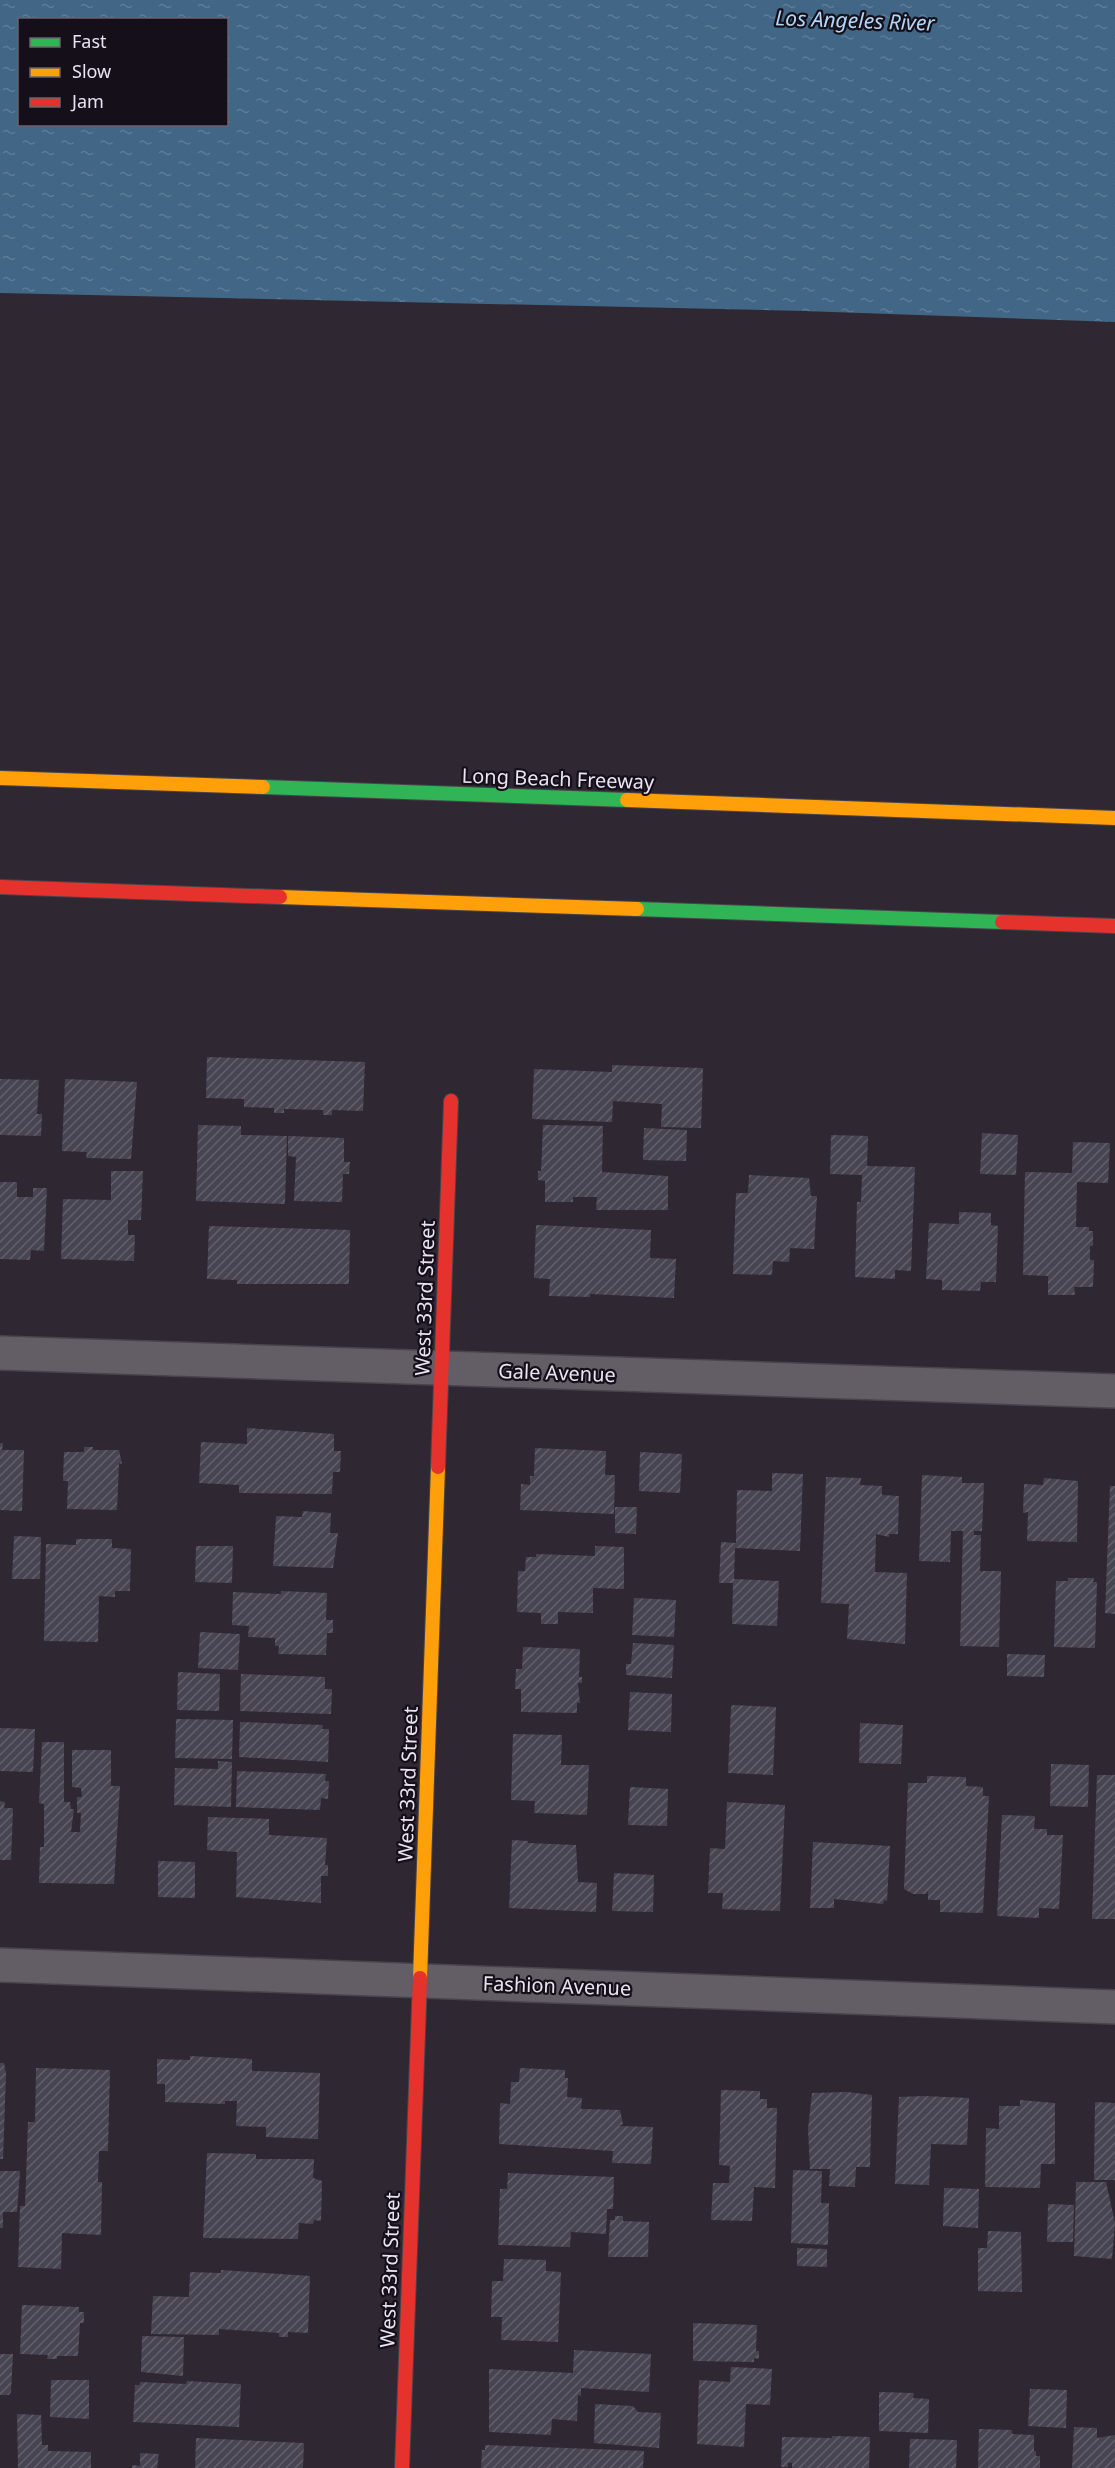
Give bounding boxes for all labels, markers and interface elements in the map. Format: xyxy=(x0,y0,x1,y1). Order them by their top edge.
water label: Los Angeles River xyxy=(775,3,937,37)
legend xyxy=(18,18,228,126)
text: Fast xyxy=(72,29,107,53)
text: Slow xyxy=(72,59,111,83)
text: Jam xyxy=(70,89,104,113)
street label: Long Beach Freeway xyxy=(461,762,656,795)
street label: West 33rd Street xyxy=(408,1220,441,1376)
street label: Gale Avenue xyxy=(498,1357,616,1388)
street label: West 33rd Street xyxy=(391,1706,424,1862)
street label: Fashion Avenue xyxy=(482,1969,632,2002)
street label: West 33rd Street xyxy=(373,2192,406,2348)

